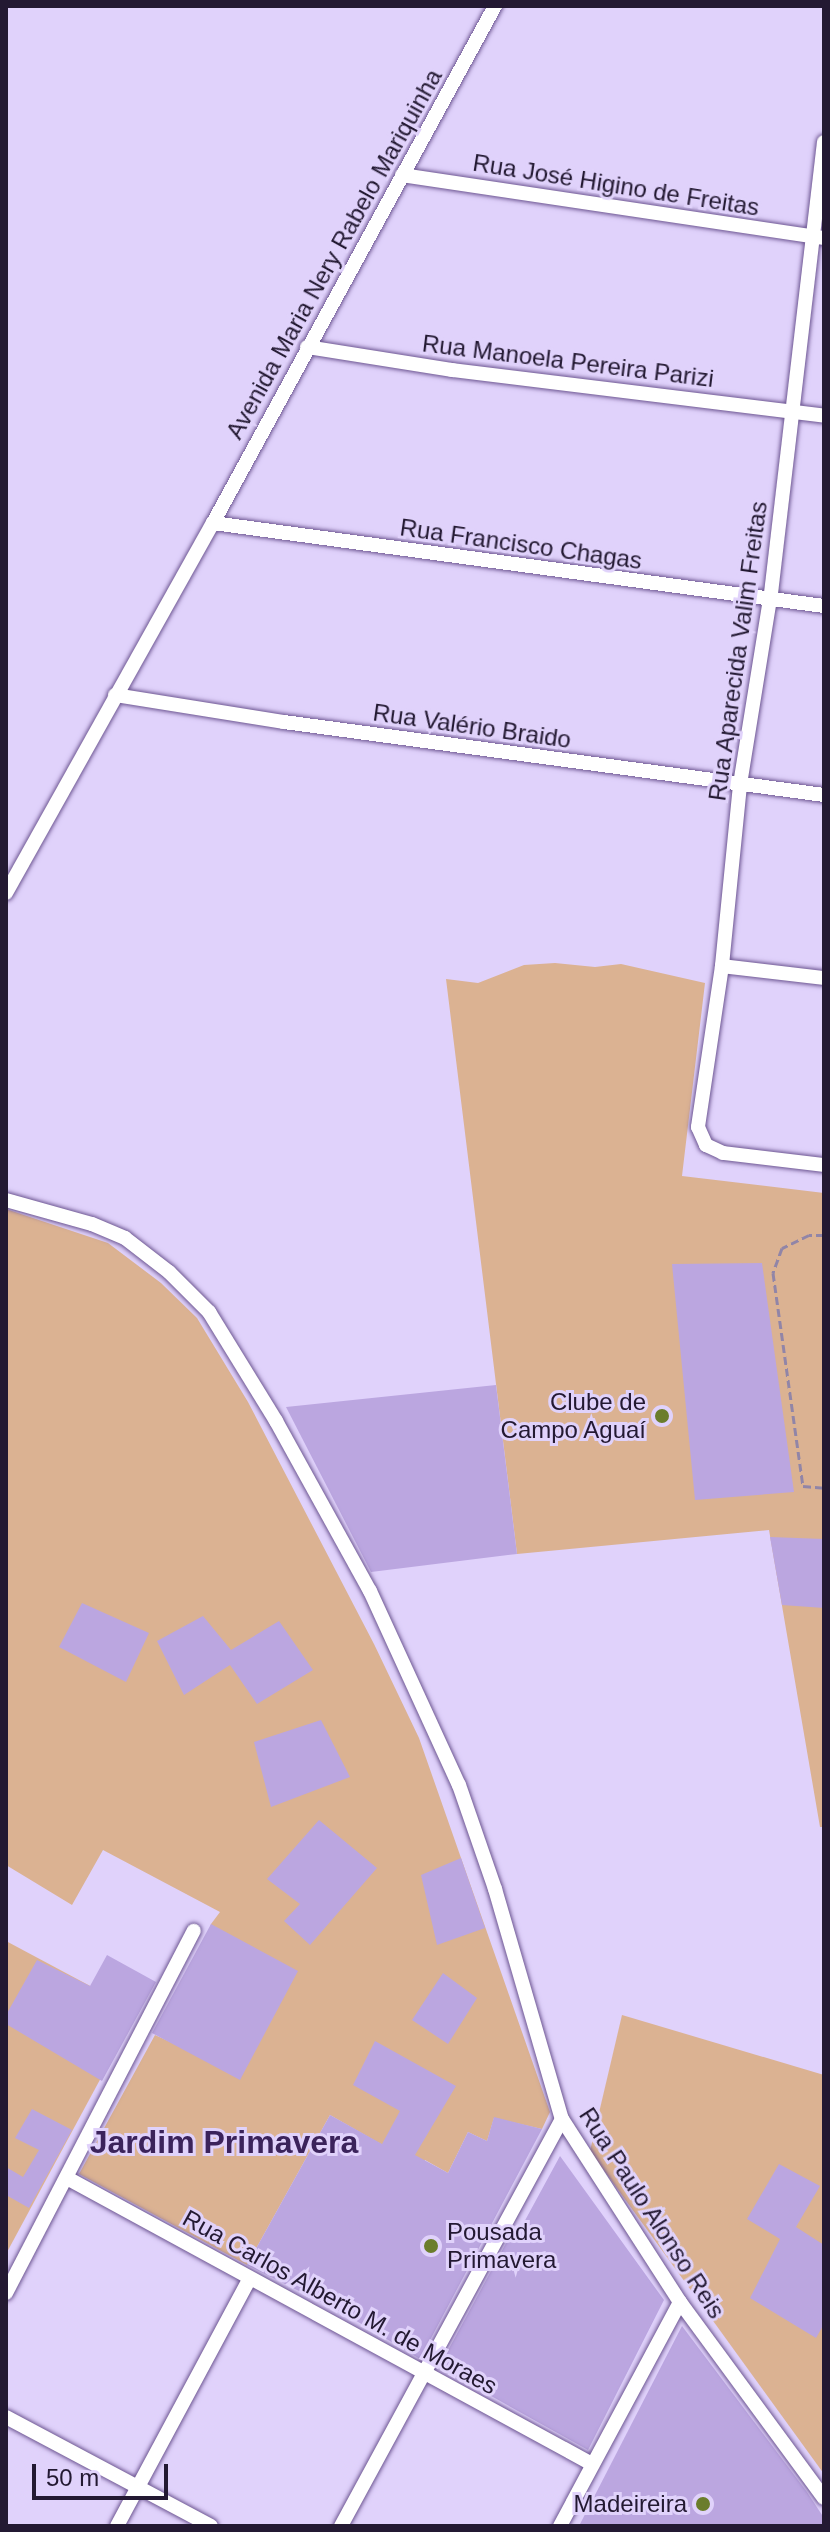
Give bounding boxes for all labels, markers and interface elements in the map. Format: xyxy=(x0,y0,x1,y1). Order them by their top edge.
street label: Avenida Maria Nery Rabelo Mariquinha xyxy=(220,64,448,444)
street label: Rua José Higino de Freitas xyxy=(471,148,761,222)
street label: Rua Manoela Pereira Parizi xyxy=(421,329,715,393)
street label: Rua Aparecida Valim Freitas xyxy=(703,499,773,803)
street label: Rua Francisco Chagas xyxy=(398,513,644,575)
street label: Rua Valério Braido xyxy=(371,698,573,754)
place label: Clube de Campo Aguaí xyxy=(499,1388,646,1444)
marker: Clube de Campo Aguaí xyxy=(653,1407,671,1425)
street label: Rua Paulo Alonso Reis xyxy=(573,2102,731,2324)
district label: Jardim Primavera xyxy=(90,2123,358,2161)
street label: Rua Carlos Alberto M. de Moraes xyxy=(177,2203,503,2401)
place label: Pousada Primavera xyxy=(447,2218,556,2274)
marker: Pousada Primavera xyxy=(422,2237,440,2255)
scale bar xyxy=(36,2448,172,2498)
text: 50 m xyxy=(46,2464,99,2491)
place label: Madeireira xyxy=(574,2490,687,2518)
marker: Madeireira xyxy=(694,2495,712,2513)

